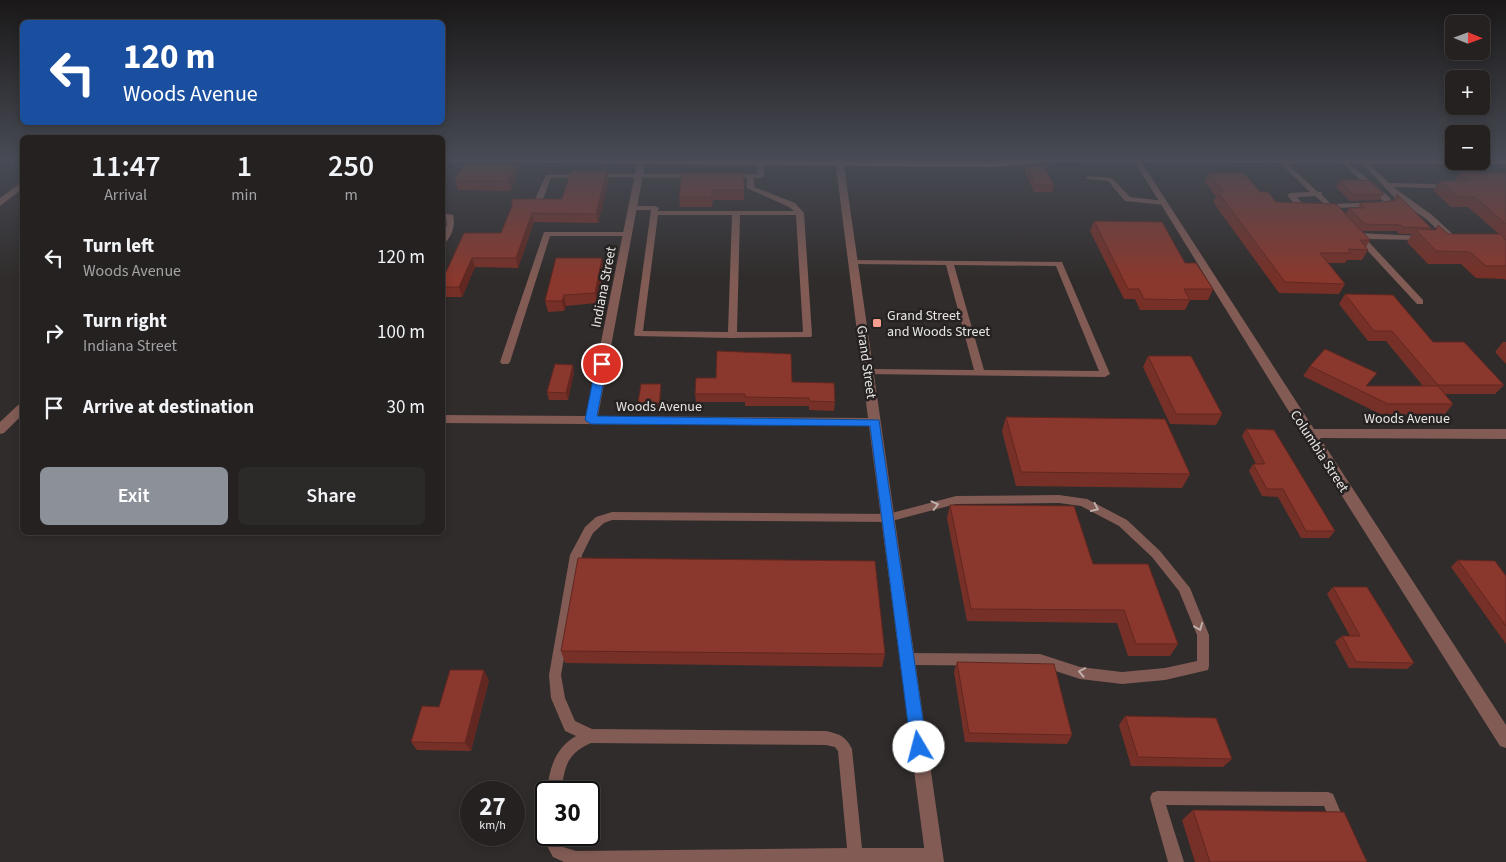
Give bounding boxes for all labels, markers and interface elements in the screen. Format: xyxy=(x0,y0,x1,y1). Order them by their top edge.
north arrow xyxy=(1445,15,1490,60)
map controls xyxy=(1445,15,1490,170)
text: 120 m xyxy=(123,32,215,82)
icon: left xyxy=(40,40,105,105)
button: + xyxy=(1445,70,1490,115)
text: Woods Avenue xyxy=(123,78,258,110)
button: − xyxy=(1445,125,1490,170)
text: 11:47 xyxy=(91,145,161,188)
text: 1 xyxy=(237,145,252,188)
text: 250 xyxy=(328,145,374,188)
text: Arrival xyxy=(104,184,147,206)
text: min xyxy=(231,184,257,206)
text: m xyxy=(345,184,358,206)
text: Turn left xyxy=(83,233,154,260)
icon: left xyxy=(40,244,68,272)
text: 120 m xyxy=(377,244,425,271)
street label: Indiana Street xyxy=(586,245,622,329)
text: Woods Avenue xyxy=(83,260,181,282)
place label: Grand Street and Woods Street xyxy=(887,306,990,342)
text: Turn right xyxy=(83,308,167,335)
marker: Grand Street and Woods Street xyxy=(871,317,883,329)
icon: right xyxy=(40,319,68,347)
text: 100 m xyxy=(377,319,425,346)
street label: Grand Street xyxy=(851,324,881,400)
text: Indiana Street xyxy=(83,335,177,357)
pin xyxy=(581,343,623,385)
icon: arrive xyxy=(588,350,616,378)
icon: arrive xyxy=(40,394,68,422)
text: Arrive at destination xyxy=(83,394,254,421)
text: 30 m xyxy=(387,394,425,421)
street label: Woods Avenue xyxy=(616,397,702,417)
street label: Columbia Street xyxy=(1285,406,1353,497)
street label: Woods Avenue xyxy=(1364,409,1450,429)
button: Exit xyxy=(40,467,228,525)
button: Share xyxy=(238,467,425,525)
one-way arrow xyxy=(930,500,939,511)
one-way arrow xyxy=(1090,502,1099,512)
one-way arrow xyxy=(1193,622,1203,630)
one-way arrow xyxy=(1077,668,1086,678)
position arrow xyxy=(892,720,944,772)
speed limit sign: 30 xyxy=(535,781,600,846)
text: 27 xyxy=(479,789,506,825)
text: km/h xyxy=(479,817,506,834)

